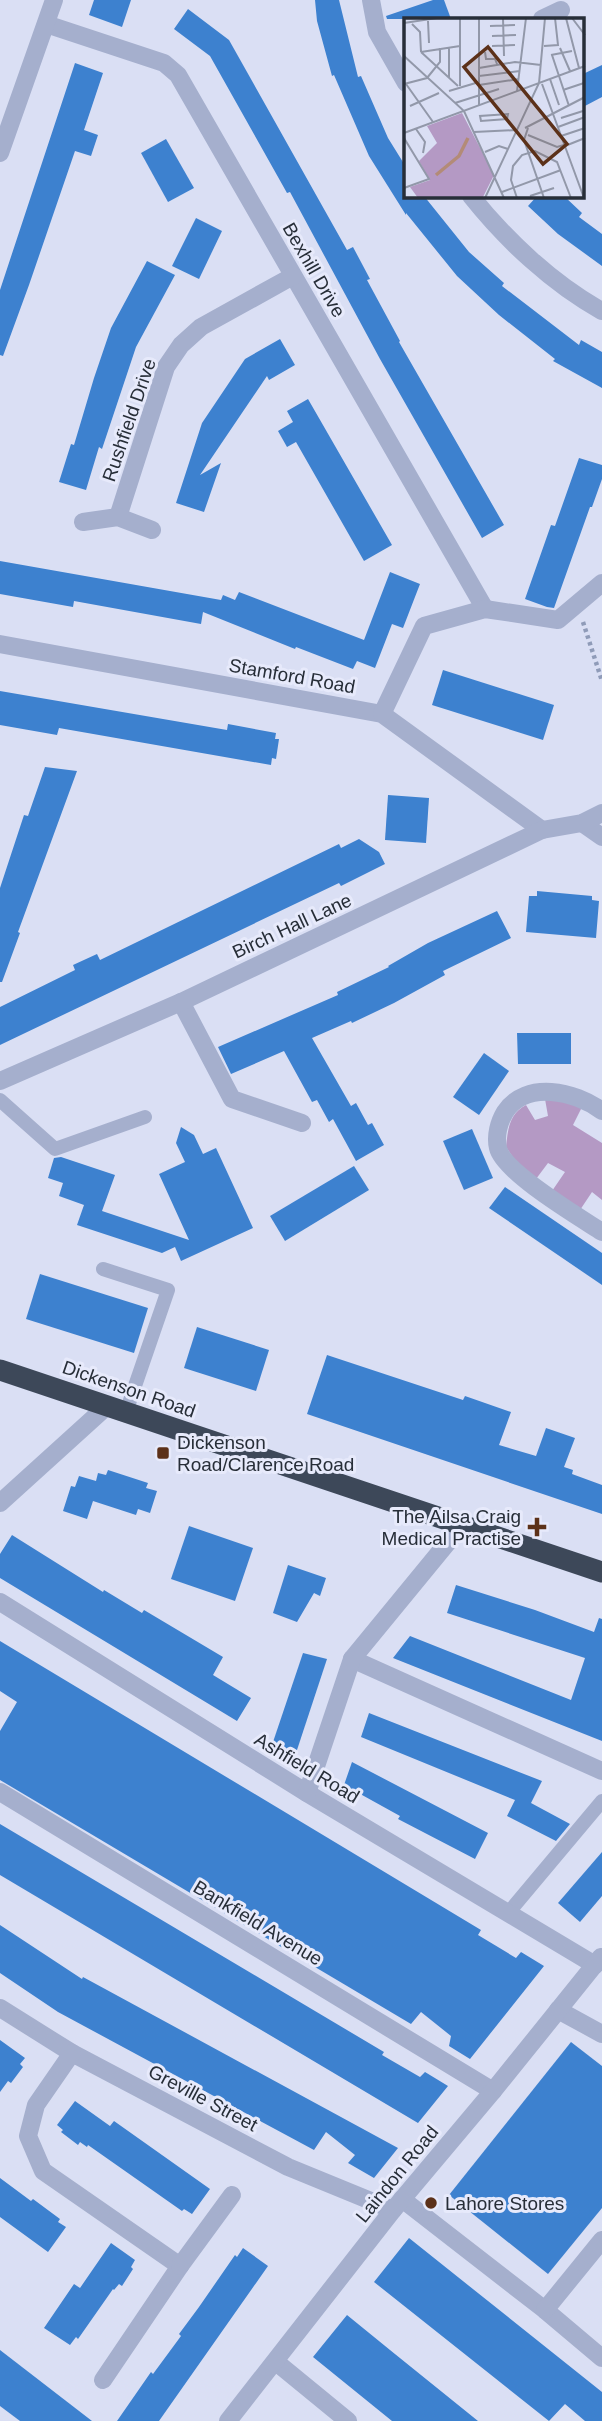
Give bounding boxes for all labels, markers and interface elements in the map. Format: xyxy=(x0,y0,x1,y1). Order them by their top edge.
inset map xyxy=(404,18,584,198)
street label: Bexhill Drive xyxy=(279,219,349,321)
street label: Rushfield Drive xyxy=(98,356,160,484)
street label: Stamford Road xyxy=(227,655,357,697)
street label: Birch Hall Lane xyxy=(229,889,355,963)
street label: Dickenson Road xyxy=(60,1356,198,1422)
place label: Dickenson Road/Clarence Road xyxy=(177,1432,354,1475)
marker: Dickenson Road/Clarence Road xyxy=(155,1445,171,1461)
place label: The Ailsa Craig Medical Practise xyxy=(382,1506,521,1549)
marker: The Ailsa Craig Medical Practise xyxy=(527,1517,547,1537)
street label: Ashfield Road xyxy=(251,1729,363,1807)
street label: Bankfield Avenue xyxy=(190,1876,326,1970)
street label: Greville Street xyxy=(145,2060,262,2136)
street label: Laindon Road xyxy=(352,2121,442,2227)
place label: Lahore Stores xyxy=(445,2193,564,2214)
marker: Lahore Stores xyxy=(423,2195,439,2211)

